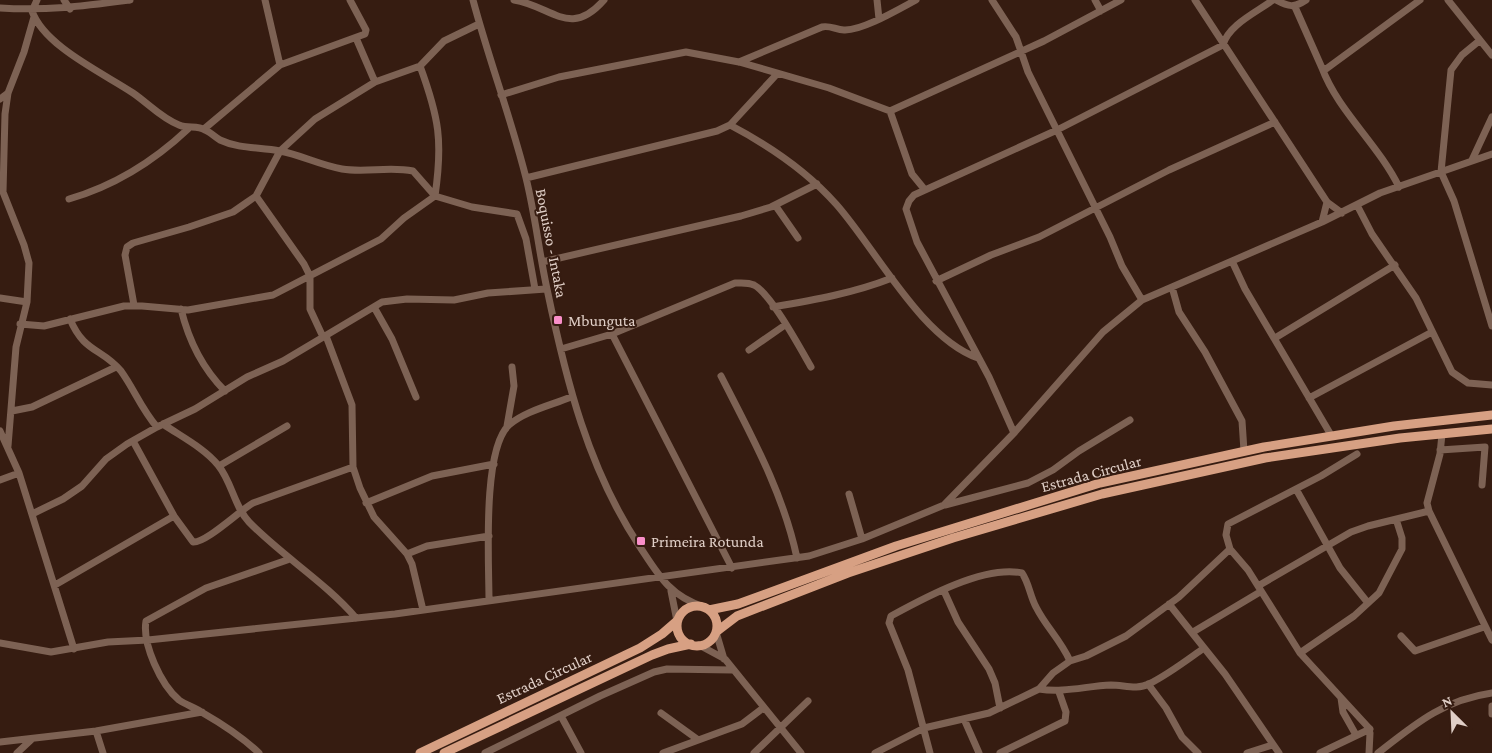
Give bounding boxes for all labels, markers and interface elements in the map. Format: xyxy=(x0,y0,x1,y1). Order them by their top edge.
street label: Boquisso - Intaka xyxy=(532,187,571,300)
place label: Mbunguta xyxy=(568,312,636,330)
marker: Mbunguta xyxy=(552,314,564,326)
street label: Estrada Circular xyxy=(1039,452,1144,495)
place label: Primeira Rotunda xyxy=(651,533,764,550)
marker: Primeira Rotunda xyxy=(635,535,647,547)
street label: Estrada Circular xyxy=(494,648,595,707)
north arrow xyxy=(1427,688,1477,738)
text: N xyxy=(1439,692,1455,710)

